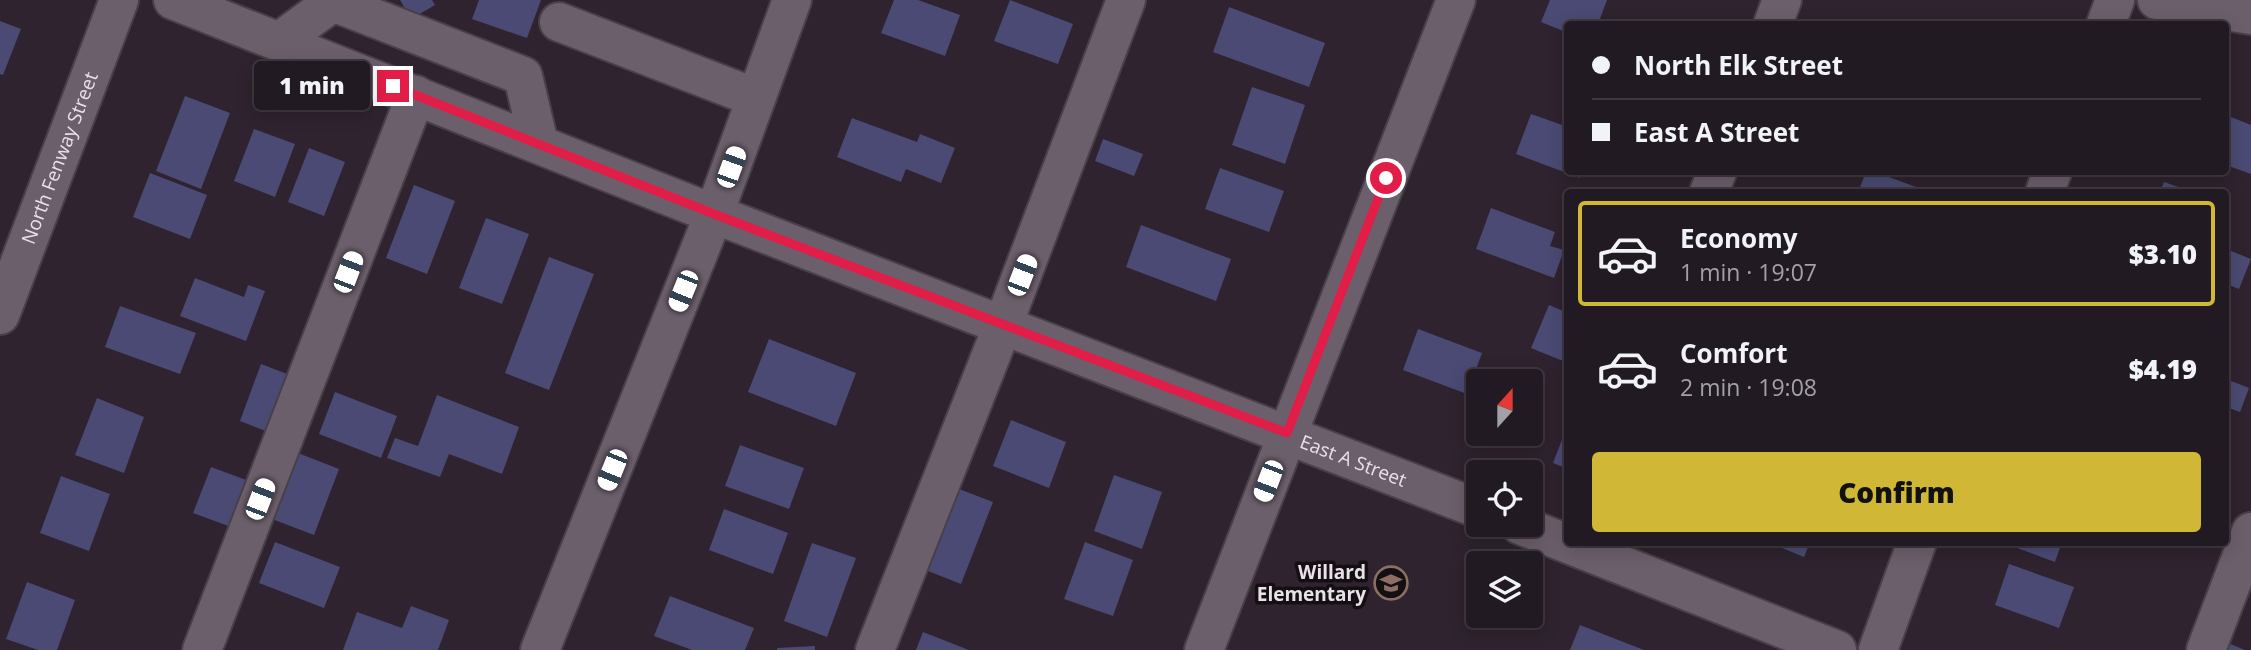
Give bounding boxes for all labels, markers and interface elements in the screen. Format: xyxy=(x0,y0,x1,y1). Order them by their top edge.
text: North Elk Street xyxy=(1634,47,1843,83)
callout: 1 min xyxy=(253,62,368,110)
street label: North Fenway Street xyxy=(15,68,104,248)
text: 1 min xyxy=(279,69,345,101)
route end xyxy=(377,70,409,102)
text: East A Street xyxy=(1634,114,1799,150)
car xyxy=(714,144,749,190)
route start xyxy=(1370,162,1402,194)
text: Economy xyxy=(1680,220,1798,256)
icon: car xyxy=(1596,222,1659,285)
text: $3.10 xyxy=(2129,236,2197,272)
car xyxy=(331,249,366,295)
car xyxy=(1005,252,1040,298)
text: 1 min · 19:07 xyxy=(1680,256,1817,288)
car xyxy=(666,268,701,314)
text: Comfort xyxy=(1680,335,1787,371)
icon: car xyxy=(1596,337,1659,400)
text: $4.19 xyxy=(2129,351,2197,387)
north arrow xyxy=(1466,369,1544,446)
map controls xyxy=(1466,369,1543,628)
text: 2 min · 19:08 xyxy=(1680,371,1817,403)
street label: East A Street xyxy=(1296,428,1410,493)
car xyxy=(595,447,630,493)
button: Confirm xyxy=(1592,452,2201,532)
car xyxy=(1251,458,1286,504)
button: locate xyxy=(1466,460,1543,537)
car xyxy=(243,476,278,522)
button: layers xyxy=(1466,551,1543,628)
place label: Willard Elementary xyxy=(1257,559,1366,607)
school or university icon: Willard Elementary xyxy=(1372,564,1410,602)

